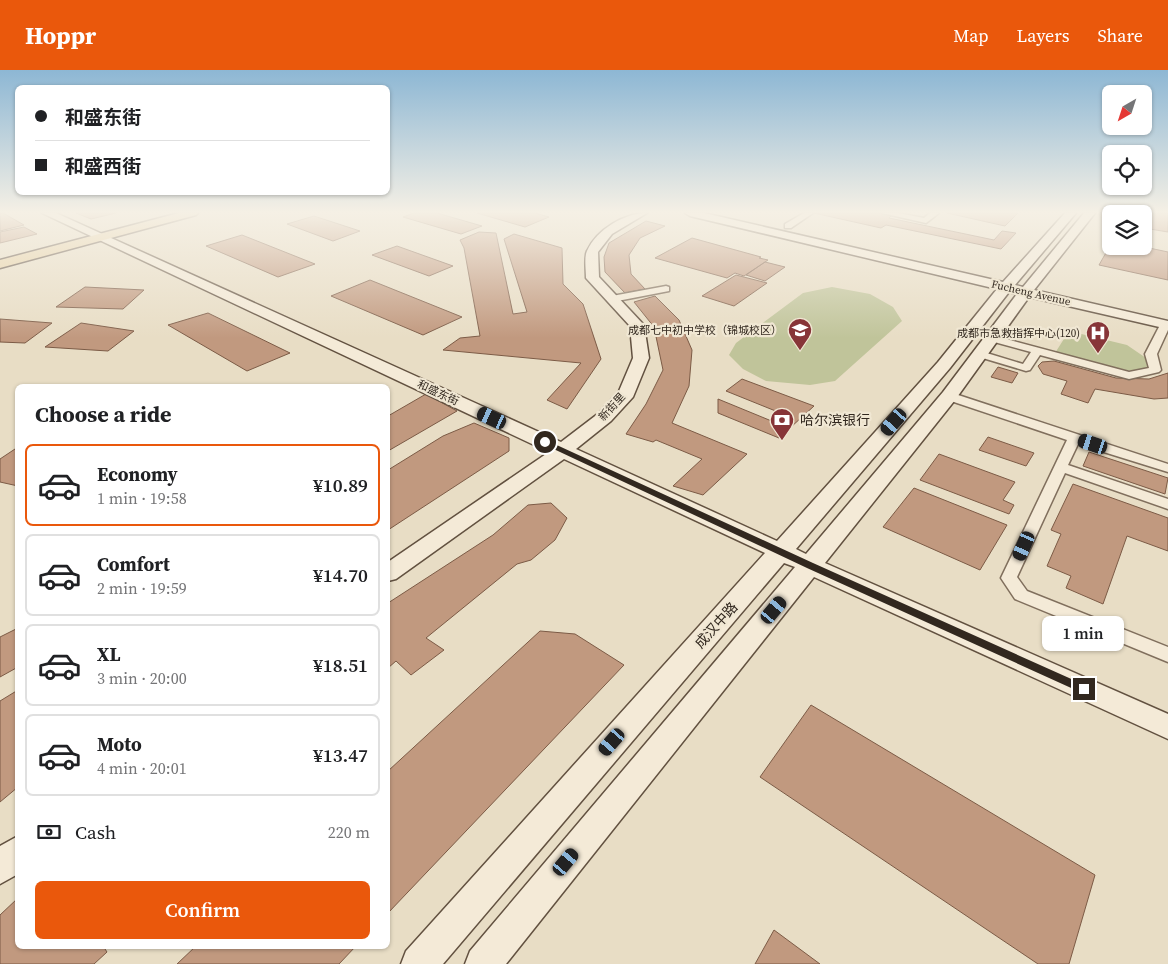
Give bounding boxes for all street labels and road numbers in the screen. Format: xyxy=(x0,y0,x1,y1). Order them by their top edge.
street label: Fucheng Avenue xyxy=(990,277,1073,309)
street label: 和盛东街 xyxy=(415,377,461,409)
street label: 新街里 xyxy=(595,390,629,424)
street label: 成汉中路 xyxy=(690,598,742,652)

